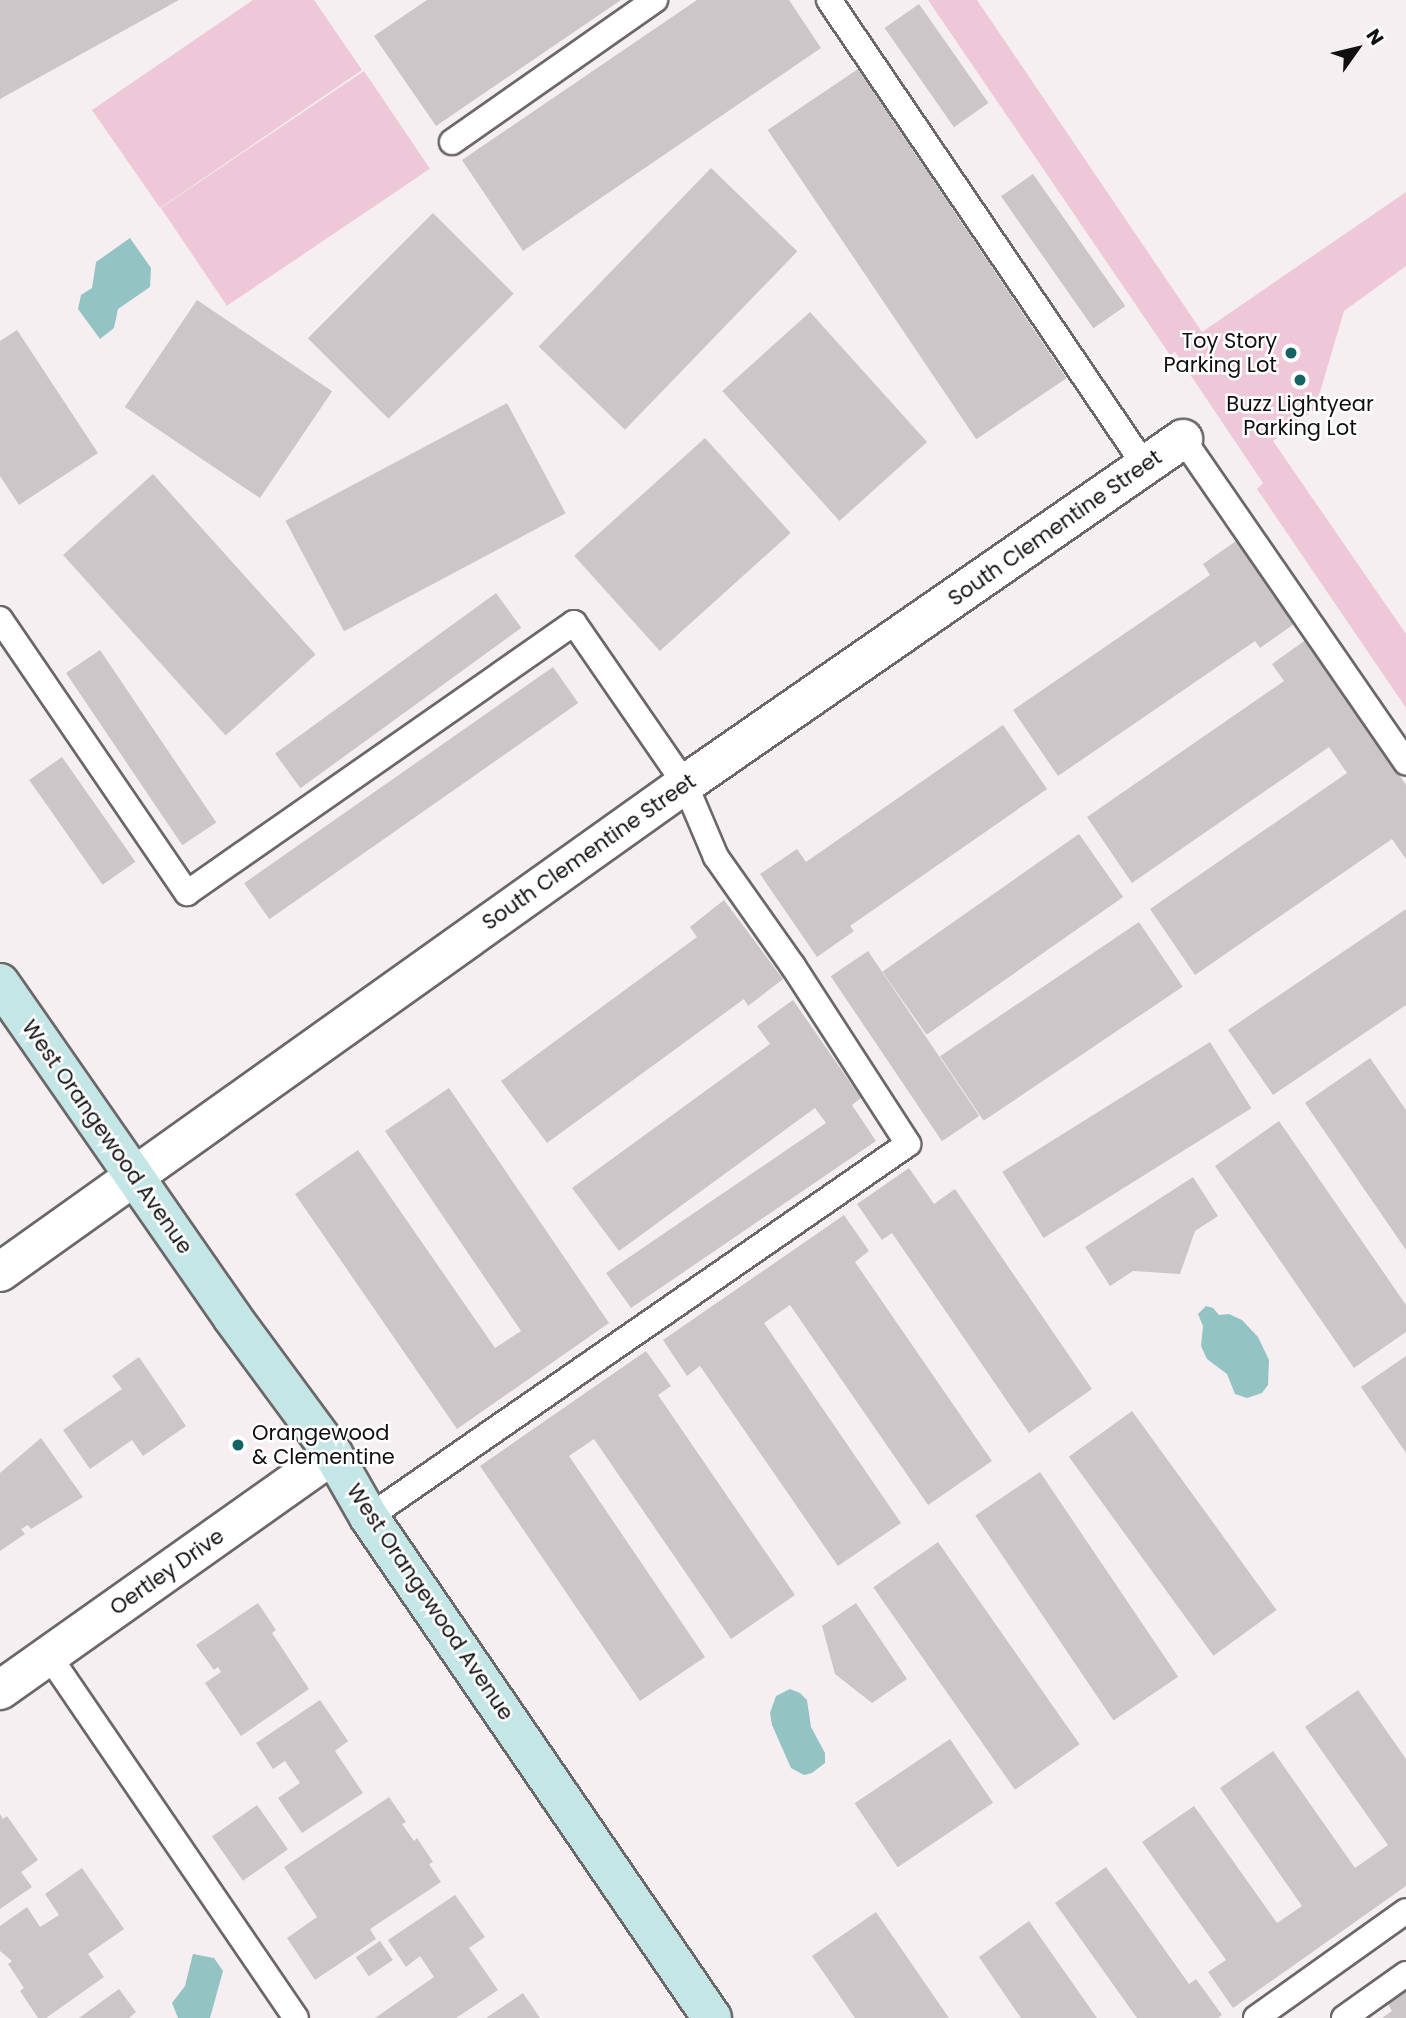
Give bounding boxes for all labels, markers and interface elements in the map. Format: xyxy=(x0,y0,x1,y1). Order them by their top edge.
north arrow xyxy=(1322,14,1392,84)
text: N xyxy=(1360,23,1390,50)
place label: Toy Story Parking Lot xyxy=(1163,328,1277,378)
marker: Toy Story Parking Lot xyxy=(1283,345,1299,361)
marker: Buzz Lightyear Parking Lot xyxy=(1292,372,1308,388)
place label: Buzz Lightyear Parking Lot xyxy=(1226,391,1374,441)
street label: South Clementine Street xyxy=(943,445,1167,611)
street label: South Clementine Street xyxy=(477,769,701,935)
street label: West Orangewood Avenue xyxy=(16,1015,198,1259)
place label: Orangewood & Clementine xyxy=(252,1420,395,1470)
marker: Orangewood & Clementine xyxy=(230,1437,246,1453)
street label: West Orangewood Avenue xyxy=(341,1479,519,1725)
street label: Oertley Drive xyxy=(105,1523,229,1621)

